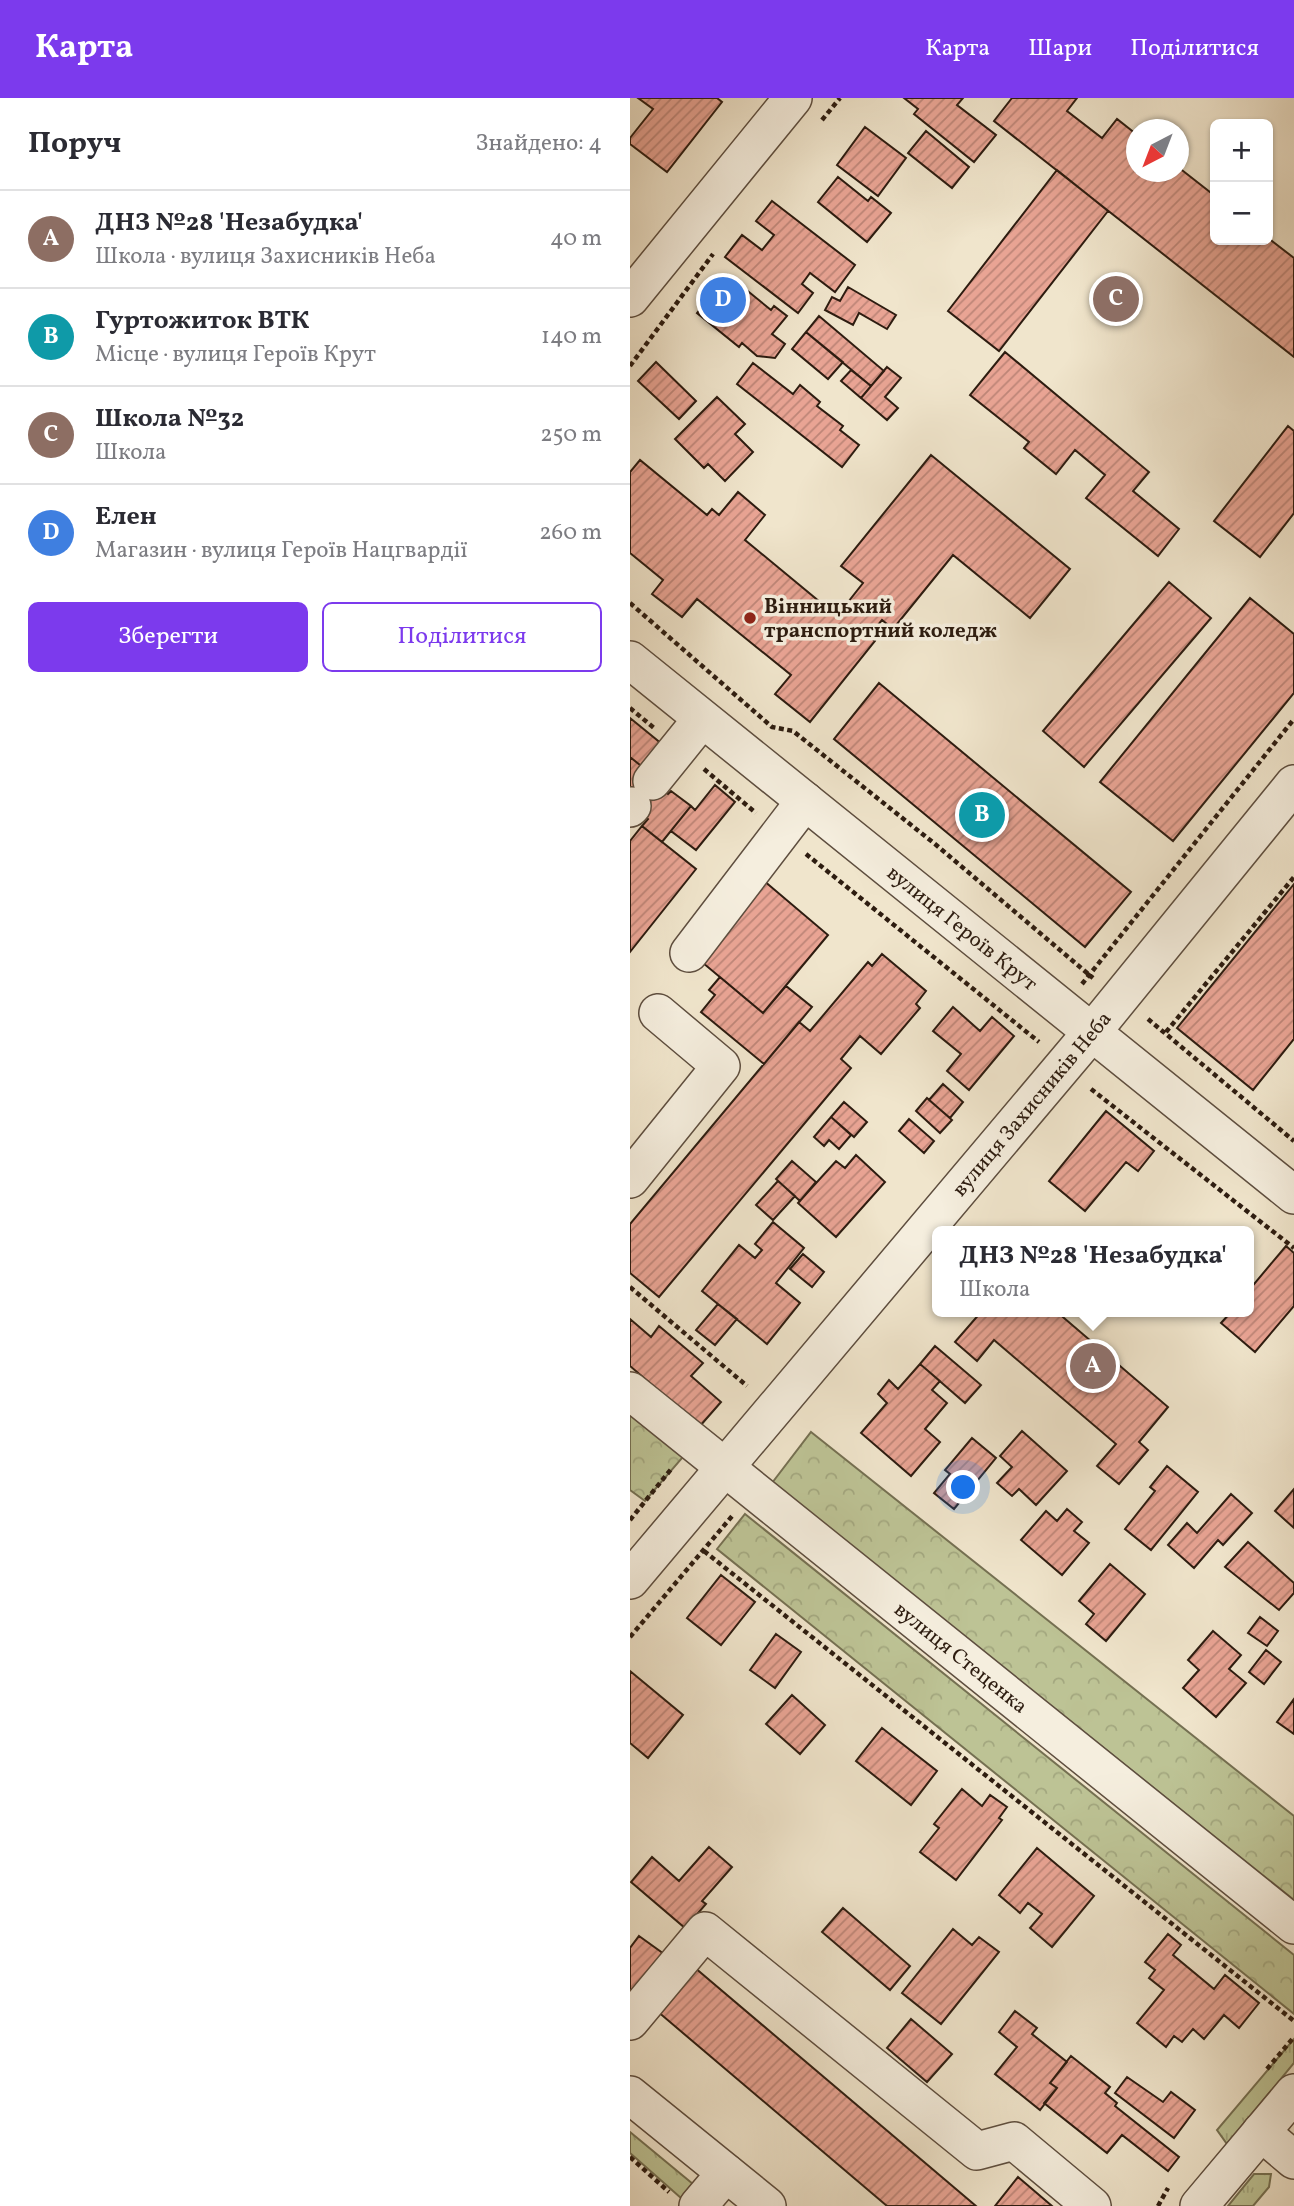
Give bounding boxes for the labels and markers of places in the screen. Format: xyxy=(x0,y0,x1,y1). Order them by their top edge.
pin: C xyxy=(1093,273,1139,325)
pin: D xyxy=(700,274,746,326)
place label: Вінницький транспортний коледж xyxy=(764,593,997,646)
marker: Вінницький транспортний коледж xyxy=(742,610,758,626)
pin: B xyxy=(959,789,1005,841)
pin: A xyxy=(1070,1340,1116,1392)

